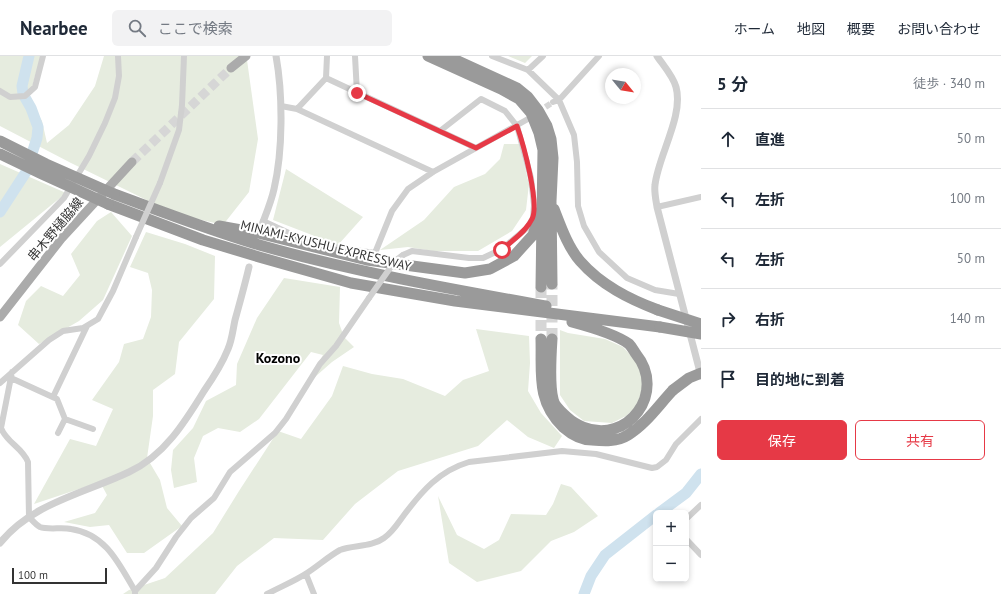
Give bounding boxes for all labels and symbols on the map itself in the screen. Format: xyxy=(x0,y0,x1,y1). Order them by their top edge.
north arrow xyxy=(605,68,641,104)
route end xyxy=(348,84,366,102)
street label: 串木野樋脇線 xyxy=(24,194,87,265)
street label: MINAMI-KYUSHU EXPRESSWAY xyxy=(239,216,414,275)
route start xyxy=(493,241,511,259)
district label: Kozono xyxy=(256,349,301,367)
scale bar xyxy=(12,566,107,585)

